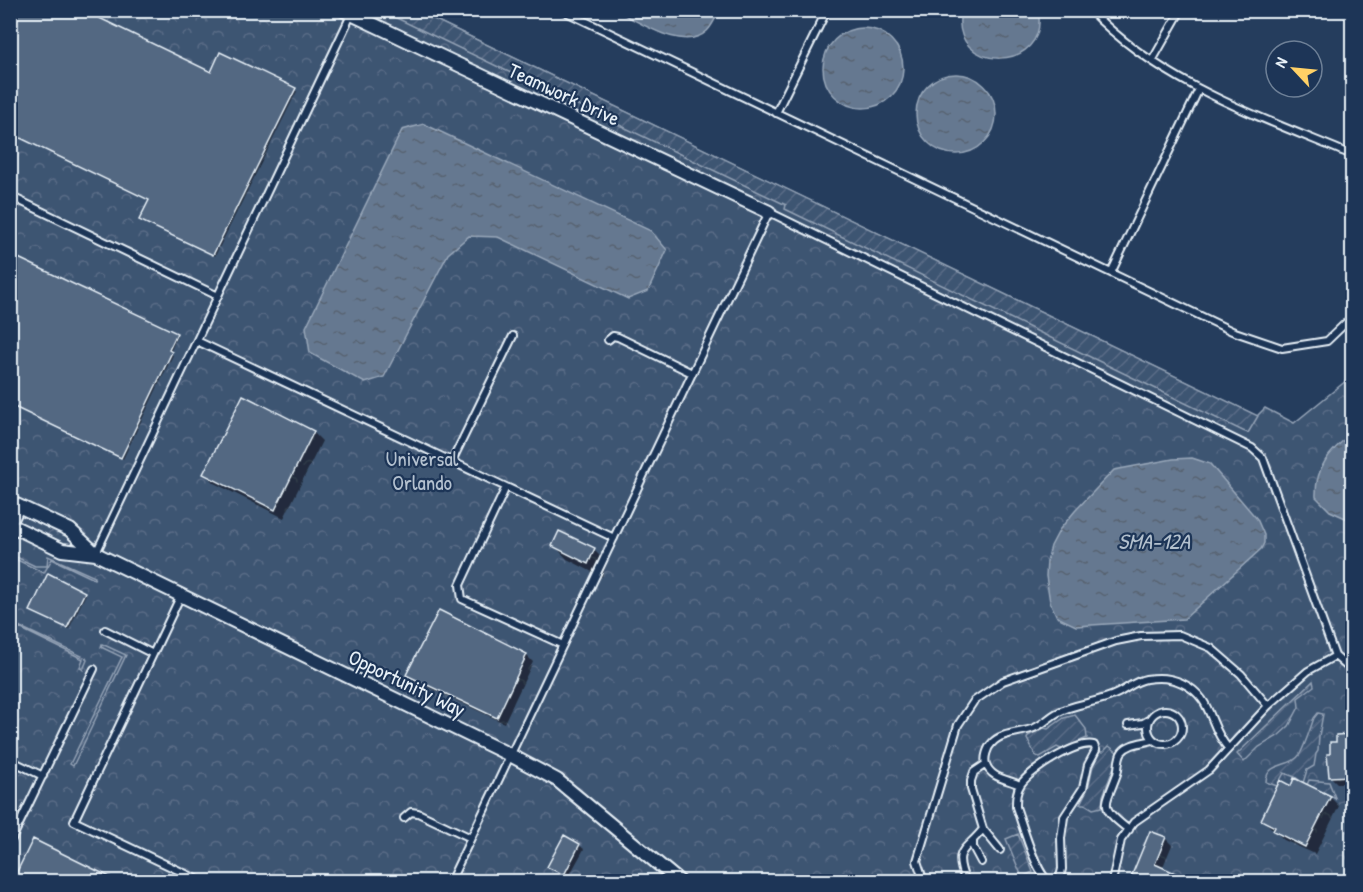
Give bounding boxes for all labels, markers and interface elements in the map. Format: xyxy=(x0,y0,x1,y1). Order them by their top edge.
north arrow xyxy=(1264,39,1324,99)
text: N xyxy=(1269,53,1292,71)
street label: Teamwork Drive xyxy=(503,55,625,133)
park label: Universal Orlando xyxy=(386,444,459,497)
water label: SMA-12A xyxy=(1118,526,1191,556)
street label: Opportunity Way xyxy=(344,642,471,724)

